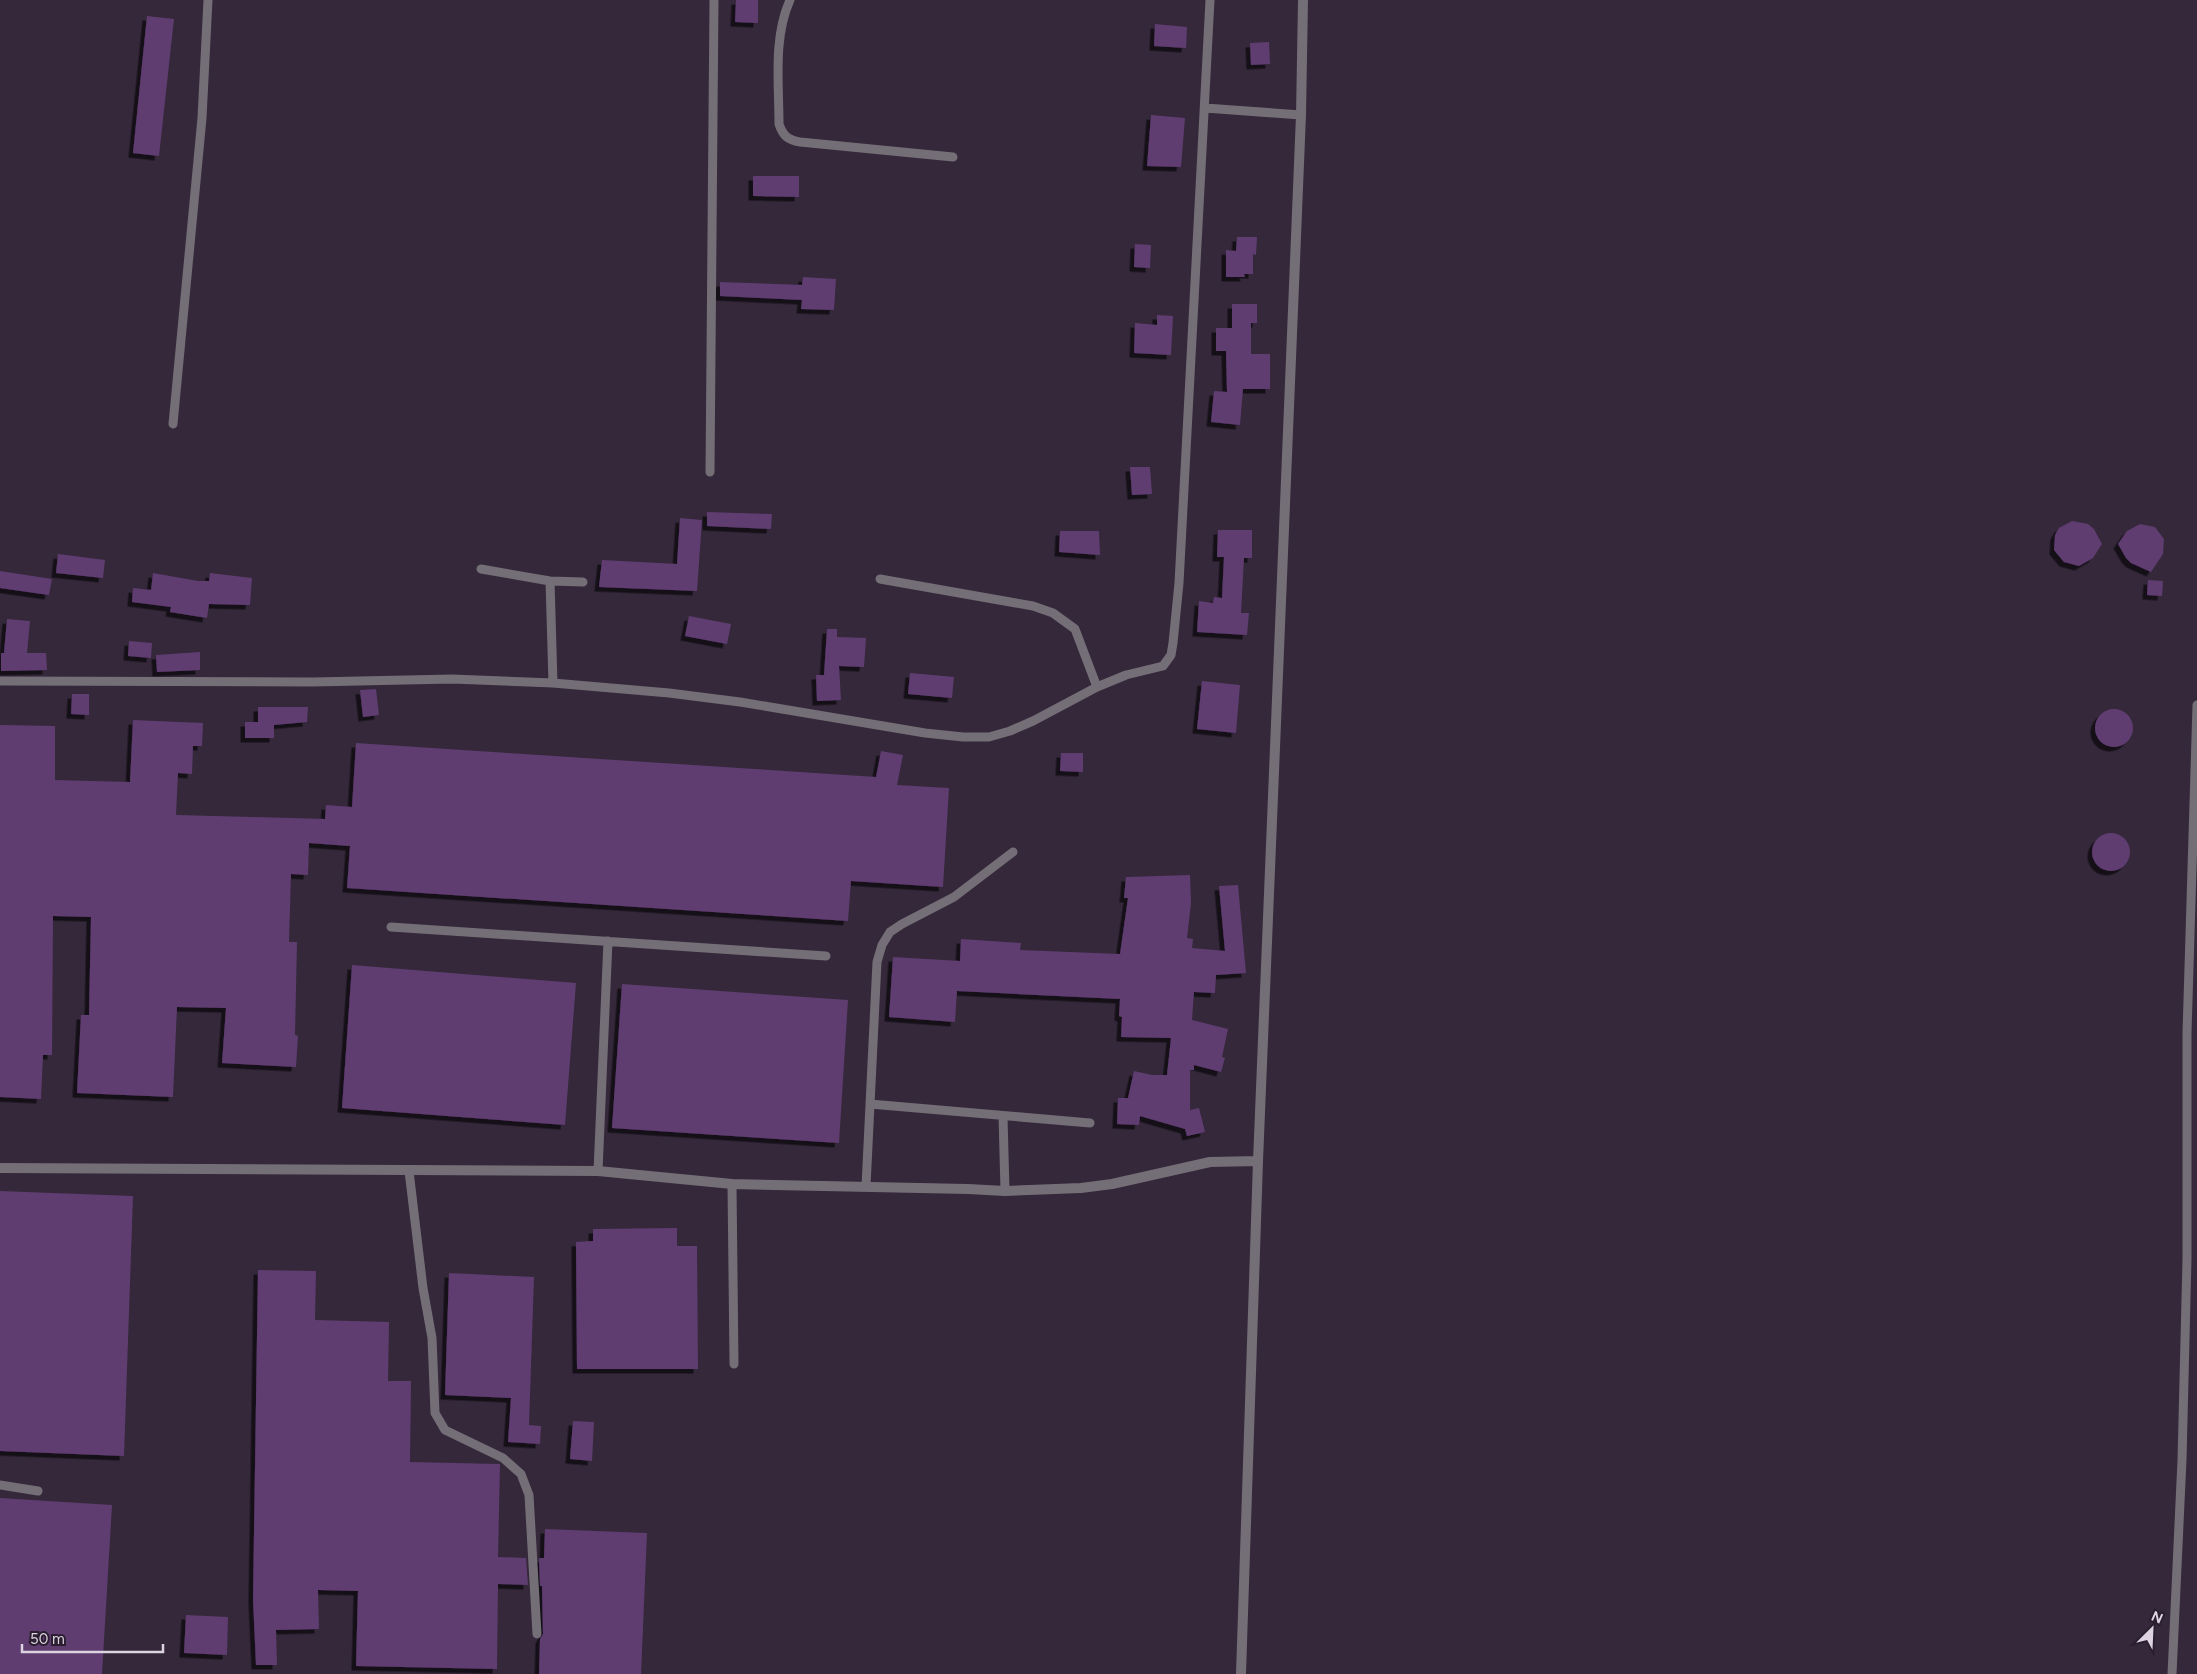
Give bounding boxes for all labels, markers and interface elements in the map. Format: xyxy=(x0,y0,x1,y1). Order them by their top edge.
north arrow xyxy=(2127,1604,2177,1654)
text: N xyxy=(2149,1608,2165,1628)
scale bar xyxy=(22,1622,164,1654)
text: 50 m xyxy=(30,1630,65,1648)

